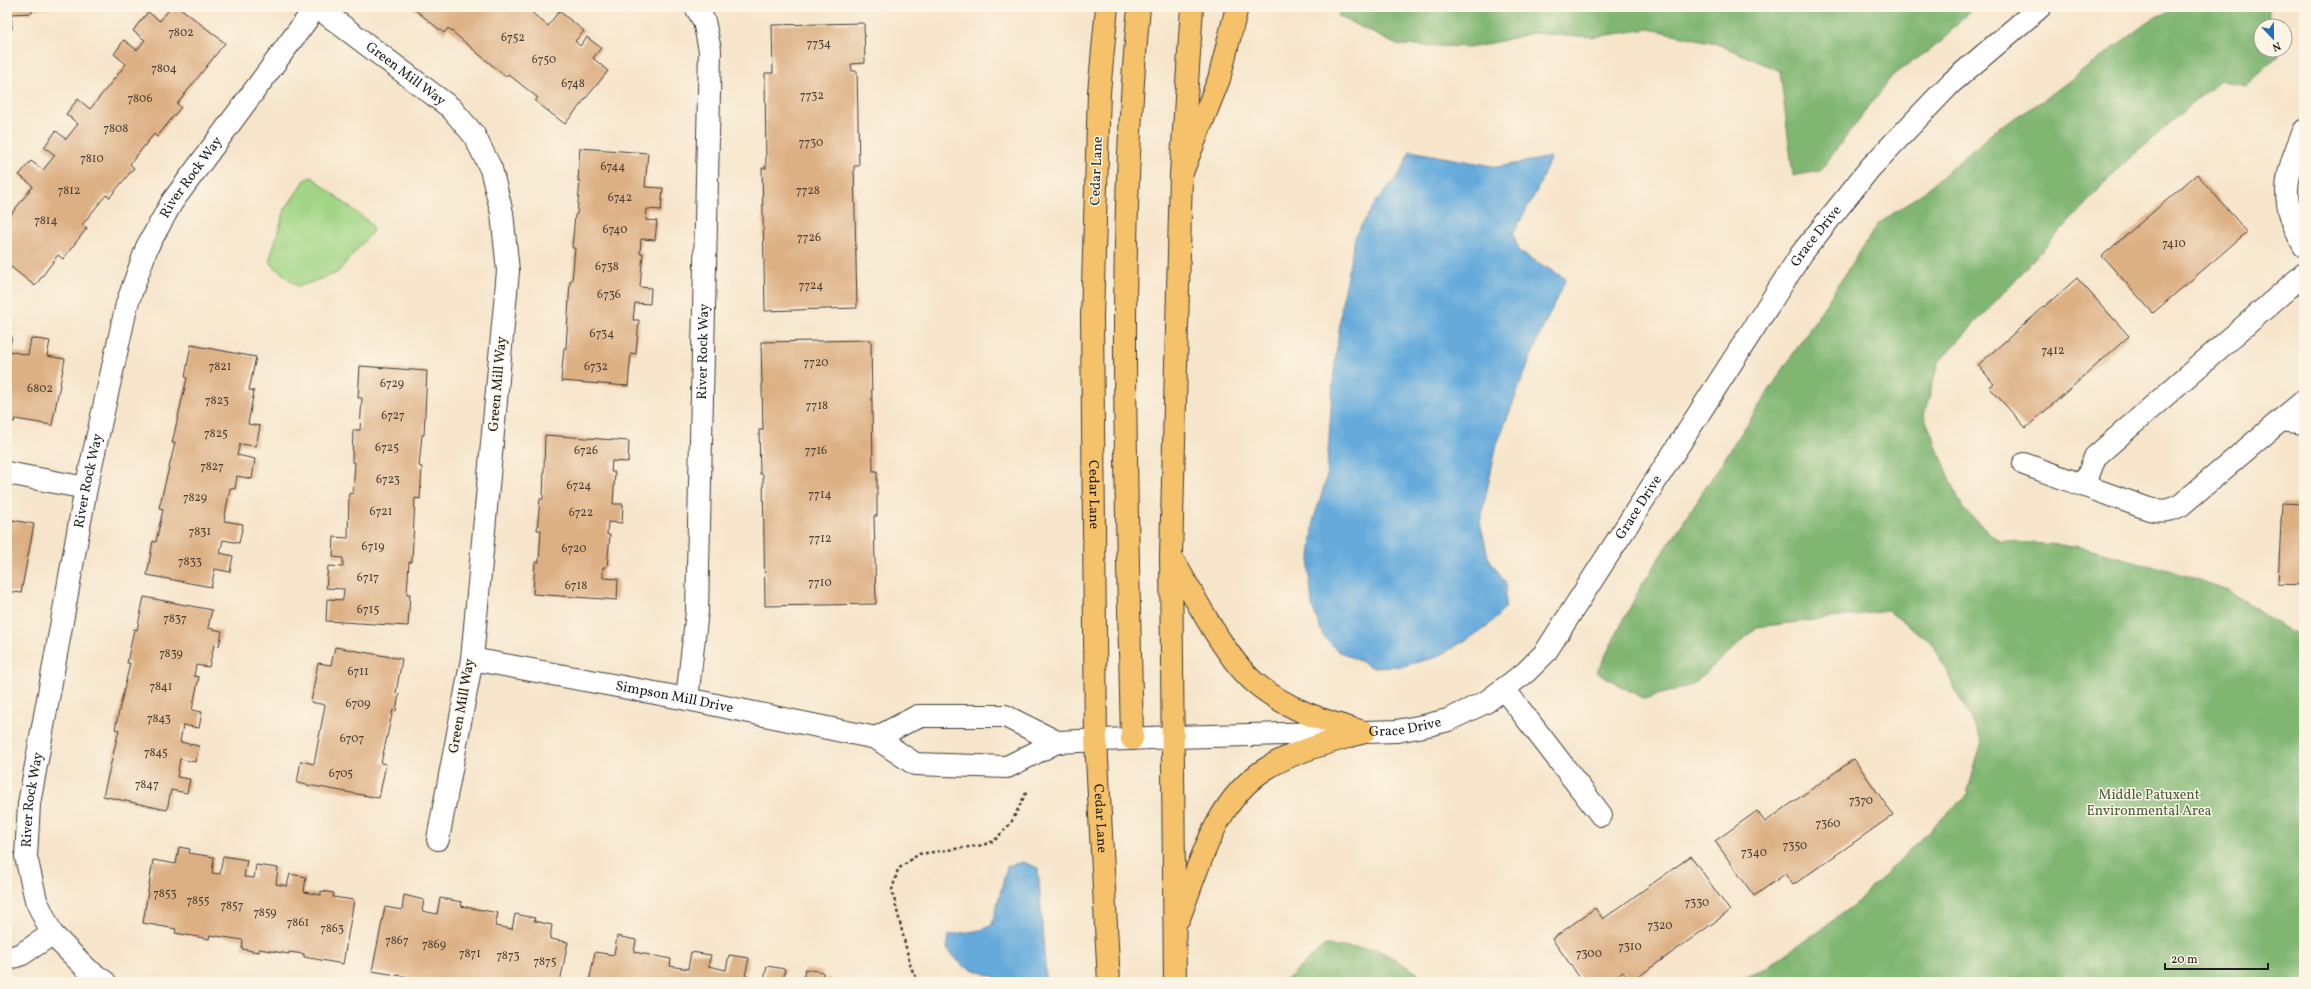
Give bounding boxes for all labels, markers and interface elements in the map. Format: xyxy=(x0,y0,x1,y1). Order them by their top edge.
north arrow xyxy=(2253,18,2293,58)
house number: 7802 xyxy=(168,25,194,41)
house number: 6752 xyxy=(501,30,525,46)
house number: 7734 xyxy=(807,36,831,52)
street label: Green Mill Way xyxy=(362,37,450,110)
text: N xyxy=(2270,37,2283,54)
house number: 6750 xyxy=(532,52,556,68)
house number: 7804 xyxy=(151,61,177,77)
house number: 6748 xyxy=(561,76,585,92)
house number: 7732 xyxy=(800,88,824,104)
house number: 7806 xyxy=(128,91,153,107)
house number: 7808 xyxy=(104,121,128,137)
street label: River Rock Way xyxy=(155,132,227,222)
house number: 7730 xyxy=(799,135,823,151)
street label: Cedar Lane xyxy=(1086,136,1108,206)
house number: 7810 xyxy=(80,151,104,167)
house number: 6744 xyxy=(600,159,626,175)
house number: 7812 xyxy=(58,183,80,199)
house number: 7728 xyxy=(796,183,820,199)
house number: 6742 xyxy=(608,190,632,206)
street label: Grace Drive xyxy=(1786,201,1846,271)
house number: 7814 xyxy=(34,213,58,229)
house number: 6740 xyxy=(603,222,627,238)
house number: 7726 xyxy=(797,230,821,246)
house number: 7410 xyxy=(2162,236,2186,252)
house number: 6738 xyxy=(595,259,619,275)
house number: 7724 xyxy=(799,278,823,294)
house number: 6736 xyxy=(597,287,621,303)
street label: River Rock Way xyxy=(692,303,714,400)
house number: 6734 xyxy=(590,326,614,342)
street label: Green Mill Way xyxy=(484,335,512,433)
house number: 7412 xyxy=(2042,343,2064,359)
house number: 7720 xyxy=(804,355,828,371)
house number: 7821 xyxy=(209,359,231,375)
house number: 6732 xyxy=(584,359,608,375)
house number: 6729 xyxy=(380,376,404,392)
house number: 6802 xyxy=(27,381,53,397)
house number: 7823 xyxy=(205,393,229,409)
house number: 7718 xyxy=(806,398,828,414)
house number: 6727 xyxy=(381,408,405,424)
house number: 7825 xyxy=(204,426,228,442)
street label: River Rock Way xyxy=(69,431,107,530)
house number: 6725 xyxy=(375,440,399,456)
house number: 6726 xyxy=(574,443,598,459)
house number: 7716 xyxy=(805,443,827,459)
house number: 7827 xyxy=(200,459,224,475)
street label: Cedar Lane xyxy=(1084,460,1104,530)
street label: Grace Drive xyxy=(1611,471,1667,543)
house number: 6723 xyxy=(376,472,400,488)
house number: 6724 xyxy=(567,478,591,494)
house number: 7714 xyxy=(808,487,832,503)
house number: 7829 xyxy=(183,490,207,506)
house number: 6721 xyxy=(370,504,392,520)
house number: 6722 xyxy=(569,505,593,521)
house number: 7831 xyxy=(189,524,211,540)
house number: 7712 xyxy=(809,531,831,547)
house number: 6719 xyxy=(362,539,384,555)
house number: 6720 xyxy=(561,541,587,557)
house number: 7833 xyxy=(178,554,202,570)
house number: 6717 xyxy=(357,570,379,586)
house number: 7710 xyxy=(808,575,832,591)
house number: 6718 xyxy=(565,578,587,594)
house number: 6715 xyxy=(357,602,379,618)
house number: 7837 xyxy=(163,611,187,627)
house number: 7839 xyxy=(159,646,183,662)
street label: Green Mill Way xyxy=(444,657,480,755)
house number: 6711 xyxy=(347,664,369,680)
street label: Simpson Mill Drive xyxy=(614,676,735,718)
house number: 7841 xyxy=(149,679,173,695)
house number: 6709 xyxy=(346,696,370,712)
house number: 7843 xyxy=(147,711,171,727)
street label: Grace Drive xyxy=(1369,712,1444,741)
house number: 6707 xyxy=(340,731,364,747)
house number: 7845 xyxy=(144,745,168,761)
street label: River Rock Way xyxy=(17,750,48,848)
house number: 6705 xyxy=(329,766,353,782)
house number: 7847 xyxy=(135,777,159,793)
street label: Cedar Lane xyxy=(1089,783,1112,854)
park label: Middle Patuxent Environmental Area xyxy=(2086,786,2212,821)
house number: 7370 xyxy=(1849,793,1873,809)
house number: 7360 xyxy=(1816,816,1840,832)
house number: 7350 xyxy=(1783,838,1807,854)
house number: 7340 xyxy=(1741,845,1767,861)
house number: 7853 xyxy=(153,886,177,902)
house number: 7855 xyxy=(187,893,210,909)
house number: 7330 xyxy=(1685,895,1709,911)
house number: 7857 xyxy=(220,898,244,914)
house number: 7859 xyxy=(253,905,277,921)
house number: 7861 xyxy=(287,915,309,931)
house number: 7320 xyxy=(1647,918,1673,934)
house number: 7863 xyxy=(320,921,344,937)
house number: 7867 xyxy=(385,933,409,949)
house number: 7869 xyxy=(422,937,446,953)
house number: 7310 xyxy=(1618,939,1642,955)
scale bar xyxy=(2165,945,2268,971)
house number: 7871 xyxy=(459,946,481,962)
house number: 7300 xyxy=(1576,946,1602,962)
house number: 7873 xyxy=(496,948,520,964)
text: 20 m xyxy=(2171,952,2198,968)
house number: 7875 xyxy=(533,954,557,970)

